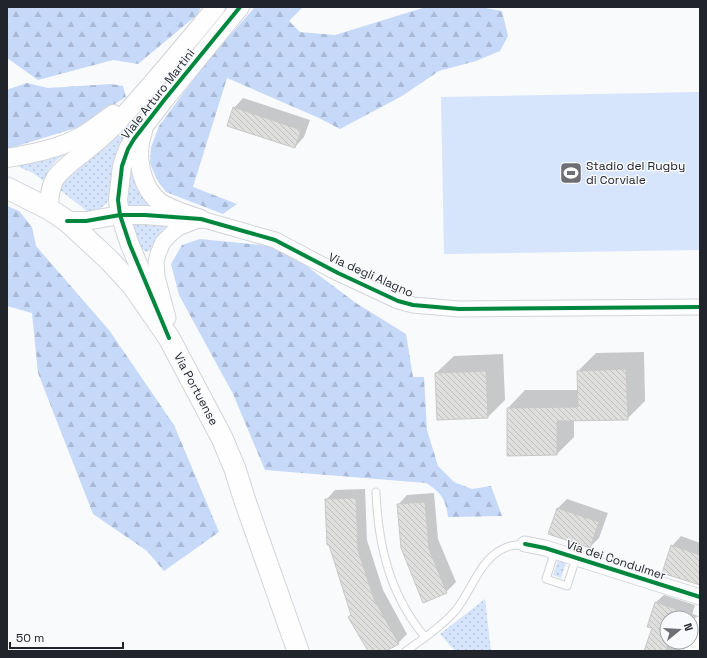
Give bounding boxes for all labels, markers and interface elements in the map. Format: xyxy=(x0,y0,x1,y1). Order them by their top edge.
street label: Viale Arturo Martini xyxy=(118,45,198,142)
place label: Stadio del Rugby di Corviale xyxy=(586,158,685,188)
sports icon: Stadio del Rugby di Corviale xyxy=(558,160,584,186)
street label: Via degli Alagno xyxy=(326,249,416,301)
street label: Via Portuense xyxy=(170,350,222,428)
street label: Via dei Condulmer xyxy=(564,536,668,584)
north arrow xyxy=(659,610,699,650)
text: N xyxy=(681,621,696,633)
scale bar xyxy=(10,624,123,650)
text: 50 m xyxy=(16,630,44,646)

